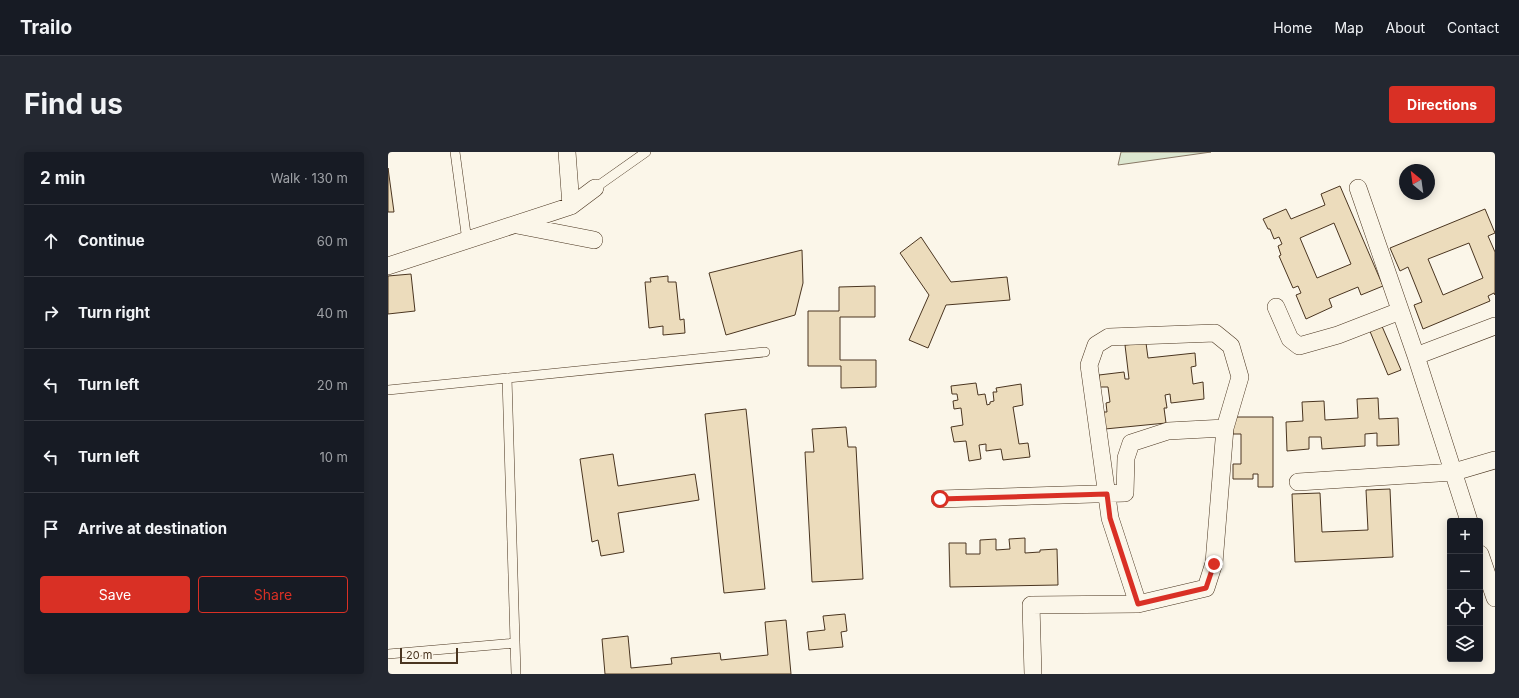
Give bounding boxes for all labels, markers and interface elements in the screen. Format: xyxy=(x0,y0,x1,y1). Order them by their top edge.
text: Trailo xyxy=(20,16,72,39)
text: Home xyxy=(1273,19,1312,36)
text: Map xyxy=(1334,19,1364,36)
text: About xyxy=(1386,19,1425,36)
text: Contact xyxy=(1447,19,1499,36)
button: Directions xyxy=(1389,86,1495,123)
text: Find us xyxy=(24,87,123,121)
north arrow xyxy=(1399,164,1435,200)
text: 2 min xyxy=(40,168,85,188)
text: Walk · 130 m xyxy=(271,170,348,186)
icon: ahead xyxy=(40,230,62,252)
text: Continue xyxy=(78,231,145,250)
text: 60 m xyxy=(317,233,348,249)
icon: right xyxy=(40,302,62,324)
text: Turn right xyxy=(78,303,150,322)
text: 40 m xyxy=(316,305,348,321)
icon: left xyxy=(40,374,62,396)
text: Turn left xyxy=(78,375,139,394)
text: 20 m xyxy=(317,377,348,393)
icon: left xyxy=(40,446,62,468)
text: Turn left xyxy=(78,447,139,466)
text: 10 m xyxy=(319,449,348,465)
route start xyxy=(931,490,949,508)
icon: arrive xyxy=(40,518,62,540)
map controls xyxy=(1447,518,1483,662)
button: + xyxy=(1447,518,1483,554)
text: Arrive at destination xyxy=(78,519,227,538)
button: − xyxy=(1447,554,1483,590)
route end xyxy=(1205,555,1223,573)
button: Save xyxy=(40,576,190,613)
button: Share xyxy=(198,576,348,613)
button: locate xyxy=(1447,590,1483,626)
button: layers xyxy=(1447,626,1483,662)
scale bar xyxy=(400,646,458,665)
text: 20 m xyxy=(406,648,432,662)

